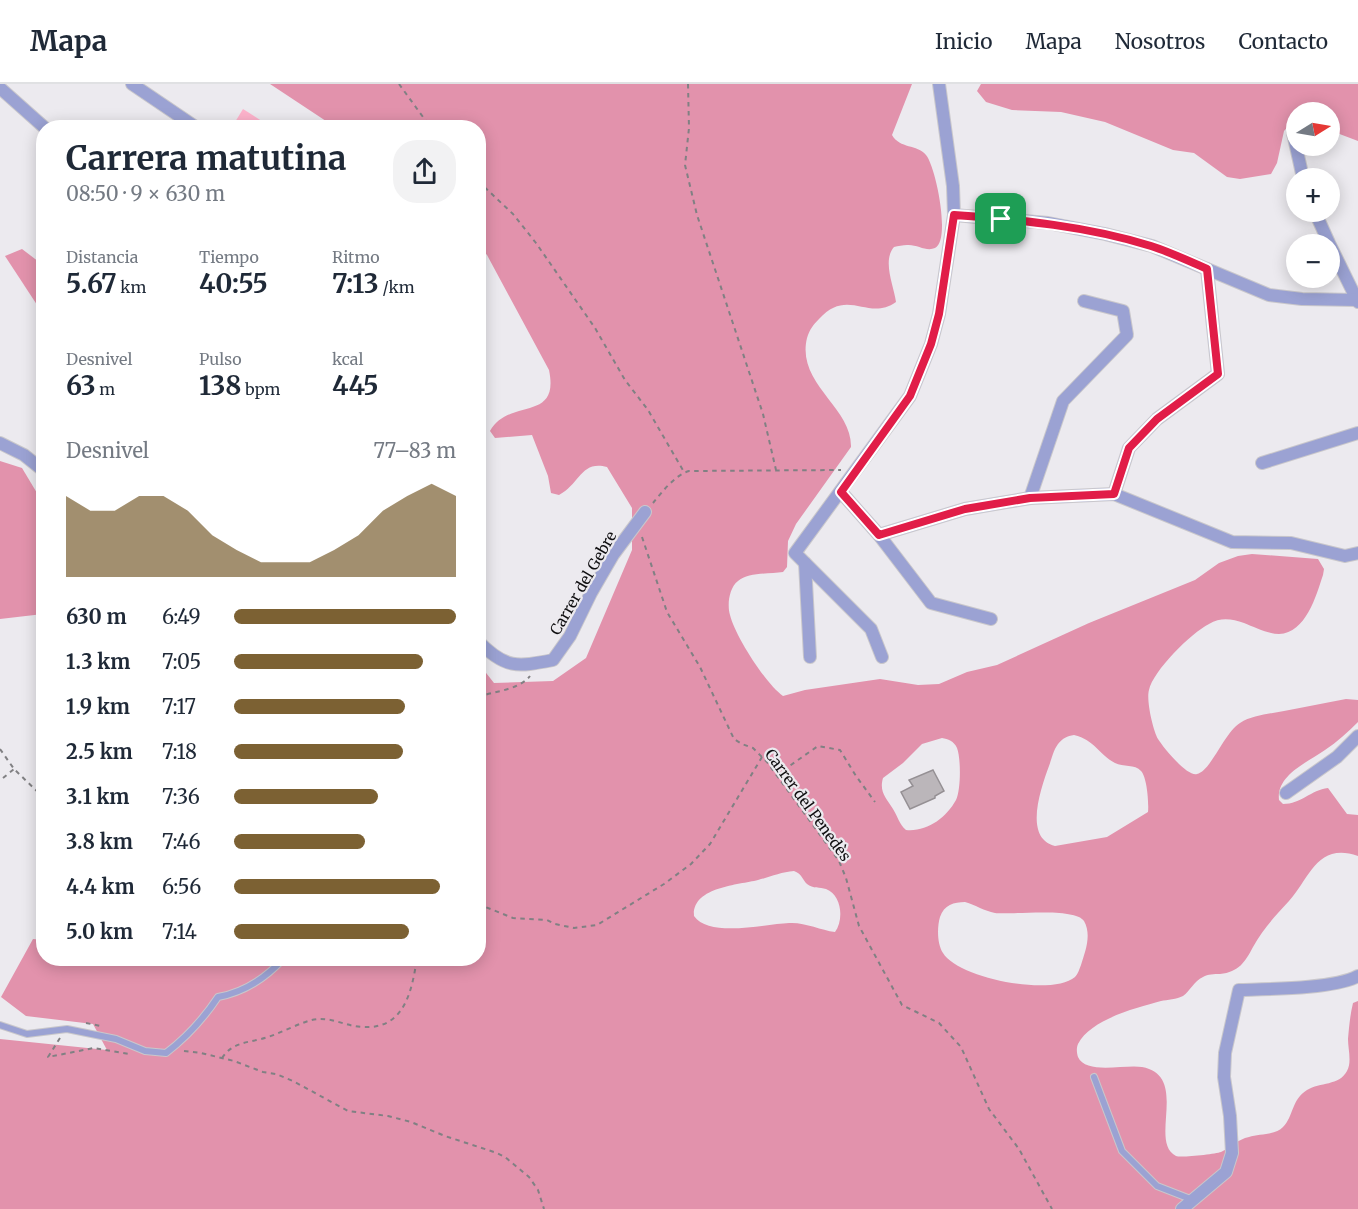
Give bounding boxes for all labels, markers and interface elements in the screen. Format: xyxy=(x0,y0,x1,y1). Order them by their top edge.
text: Mapa xyxy=(30,23,107,59)
text: Inicio xyxy=(935,28,993,55)
text: Mapa xyxy=(1026,28,1082,55)
text: Nosotros xyxy=(1115,28,1205,55)
text: Contacto xyxy=(1238,28,1328,55)
north arrow xyxy=(1286,102,1340,156)
map controls xyxy=(1286,102,1340,288)
text: Carrera matutina xyxy=(66,138,346,179)
button: share xyxy=(393,140,456,203)
button: + xyxy=(1286,168,1340,222)
text: 08:50 · 9 × 630 m xyxy=(66,181,225,206)
pin xyxy=(975,193,1026,244)
icon: arrive xyxy=(984,202,1017,235)
button: − xyxy=(1286,234,1340,288)
text: Distancia xyxy=(66,247,138,267)
text: Tiempo xyxy=(199,247,259,267)
text: Ritmo xyxy=(332,247,380,267)
text: 5.67 xyxy=(66,267,117,300)
text: 40:55 xyxy=(199,267,268,300)
text: 7:13 xyxy=(332,267,379,300)
text: km xyxy=(117,277,146,297)
text: /km xyxy=(379,277,415,297)
text: Desnivel xyxy=(66,349,132,369)
text: Pulso xyxy=(199,349,242,369)
text: kcal xyxy=(332,349,363,369)
text: 63 xyxy=(66,369,96,402)
text: 138 xyxy=(199,369,241,402)
text: 445 xyxy=(332,369,378,402)
text: m xyxy=(96,379,115,399)
text: bpm xyxy=(241,379,280,399)
text: Desnivel xyxy=(66,438,149,463)
text: 77–83 m xyxy=(374,438,456,463)
street label: Carrer del Gebre xyxy=(546,528,620,638)
text: 630 m xyxy=(66,604,127,629)
text: 6:49 xyxy=(162,604,201,629)
text: 1.3 km xyxy=(66,649,130,674)
text: 7:05 xyxy=(162,649,201,674)
text: 1.9 km xyxy=(66,694,130,719)
text: 7:17 xyxy=(162,694,196,719)
text: 2.5 km xyxy=(66,739,133,764)
text: 7:18 xyxy=(162,739,197,764)
street label: Carrer del Penedès xyxy=(761,745,855,865)
text: 3.1 km xyxy=(66,784,129,809)
text: 7:36 xyxy=(162,784,200,809)
text: 3.8 km xyxy=(66,829,133,854)
text: 7:46 xyxy=(162,829,201,854)
text: 4.4 km xyxy=(66,874,135,899)
text: 6:56 xyxy=(162,874,201,899)
text: 5.0 km xyxy=(66,919,133,944)
text: 7:14 xyxy=(162,919,197,944)

